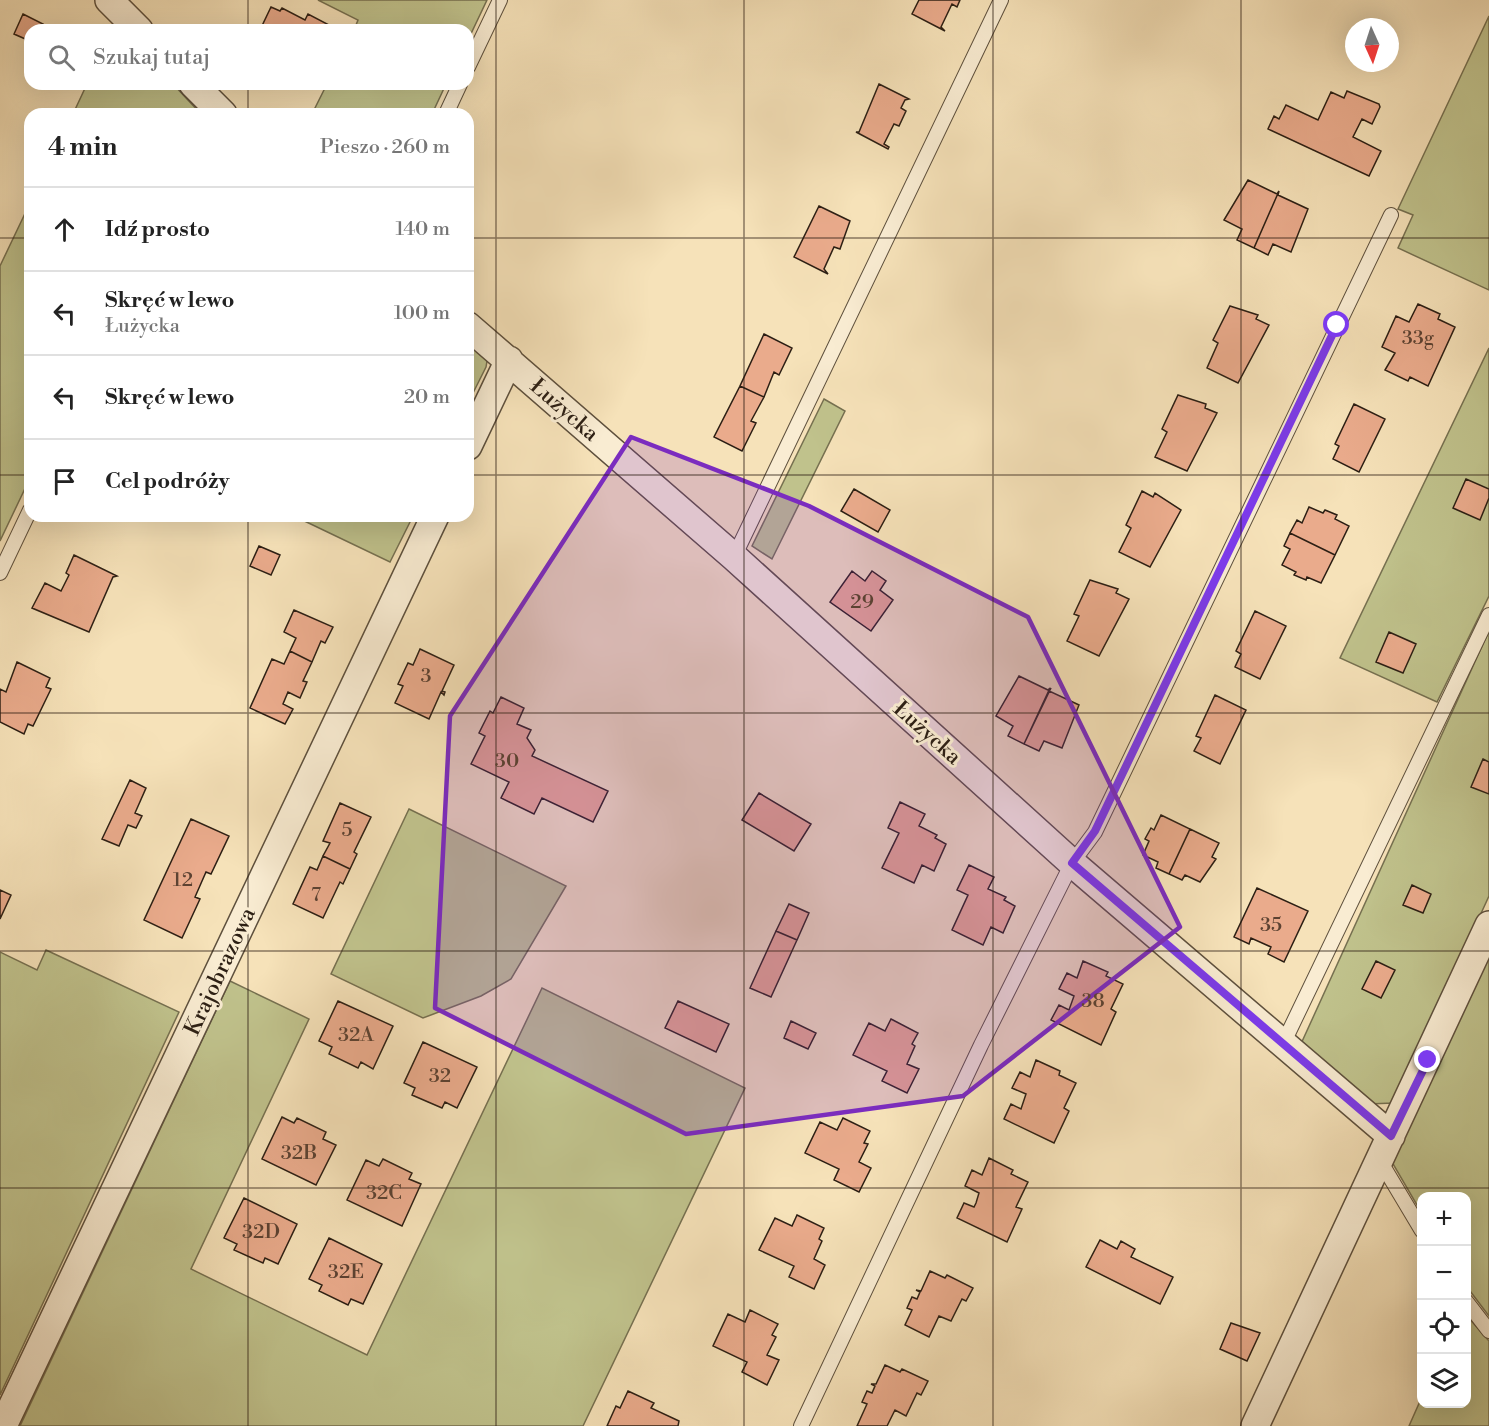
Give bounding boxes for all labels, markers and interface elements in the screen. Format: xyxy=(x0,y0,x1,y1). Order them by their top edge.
north arrow xyxy=(1345,18,1399,72)
search box xyxy=(24,24,474,90)
icon: search xyxy=(45,41,78,74)
text: Szukaj tutaj xyxy=(93,44,210,71)
text: 4 min xyxy=(48,131,118,163)
text: Pieszo · 260 m xyxy=(320,135,450,160)
icon: ahead xyxy=(48,213,81,246)
text: Idź prosto xyxy=(105,216,210,243)
text: 140 m xyxy=(395,217,450,242)
text: Skręć w lewo xyxy=(105,287,234,314)
icon: left xyxy=(48,297,81,330)
text: 100 m xyxy=(394,301,450,326)
route start xyxy=(1323,311,1349,337)
text: Łużycka xyxy=(105,314,180,339)
house number: 33g xyxy=(1402,326,1435,351)
street label: Łużycka xyxy=(524,373,605,448)
icon: left xyxy=(48,381,81,414)
text: Skręć w lewo xyxy=(105,384,234,411)
text: 20 m xyxy=(404,385,450,410)
icon: arrive xyxy=(48,465,81,498)
text: Cel podróży xyxy=(105,468,229,495)
house number: 29 xyxy=(850,590,874,615)
house number: 3 xyxy=(420,664,432,689)
street label: Łużycka xyxy=(887,696,967,771)
house number: 30 xyxy=(495,749,519,774)
house number: 5 xyxy=(341,818,353,843)
house number: 12 xyxy=(173,868,193,893)
house number: 7 xyxy=(311,883,321,908)
street label: Krajobrazowa xyxy=(179,903,262,1040)
house number: 35 xyxy=(1260,913,1282,938)
house number: 38 xyxy=(1081,989,1105,1014)
house number: 32A xyxy=(338,1023,375,1048)
route end xyxy=(1414,1046,1440,1072)
house number: 32 xyxy=(429,1064,451,1089)
house number: 32B xyxy=(281,1141,317,1166)
house number: 32C xyxy=(366,1181,402,1206)
map controls xyxy=(1417,1192,1471,1408)
button: + xyxy=(1417,1192,1471,1246)
house number: 32D xyxy=(242,1220,280,1245)
button: − xyxy=(1417,1246,1471,1300)
house number: 32E xyxy=(328,1260,364,1285)
button: locate xyxy=(1417,1300,1471,1354)
button: layers xyxy=(1417,1354,1471,1408)

